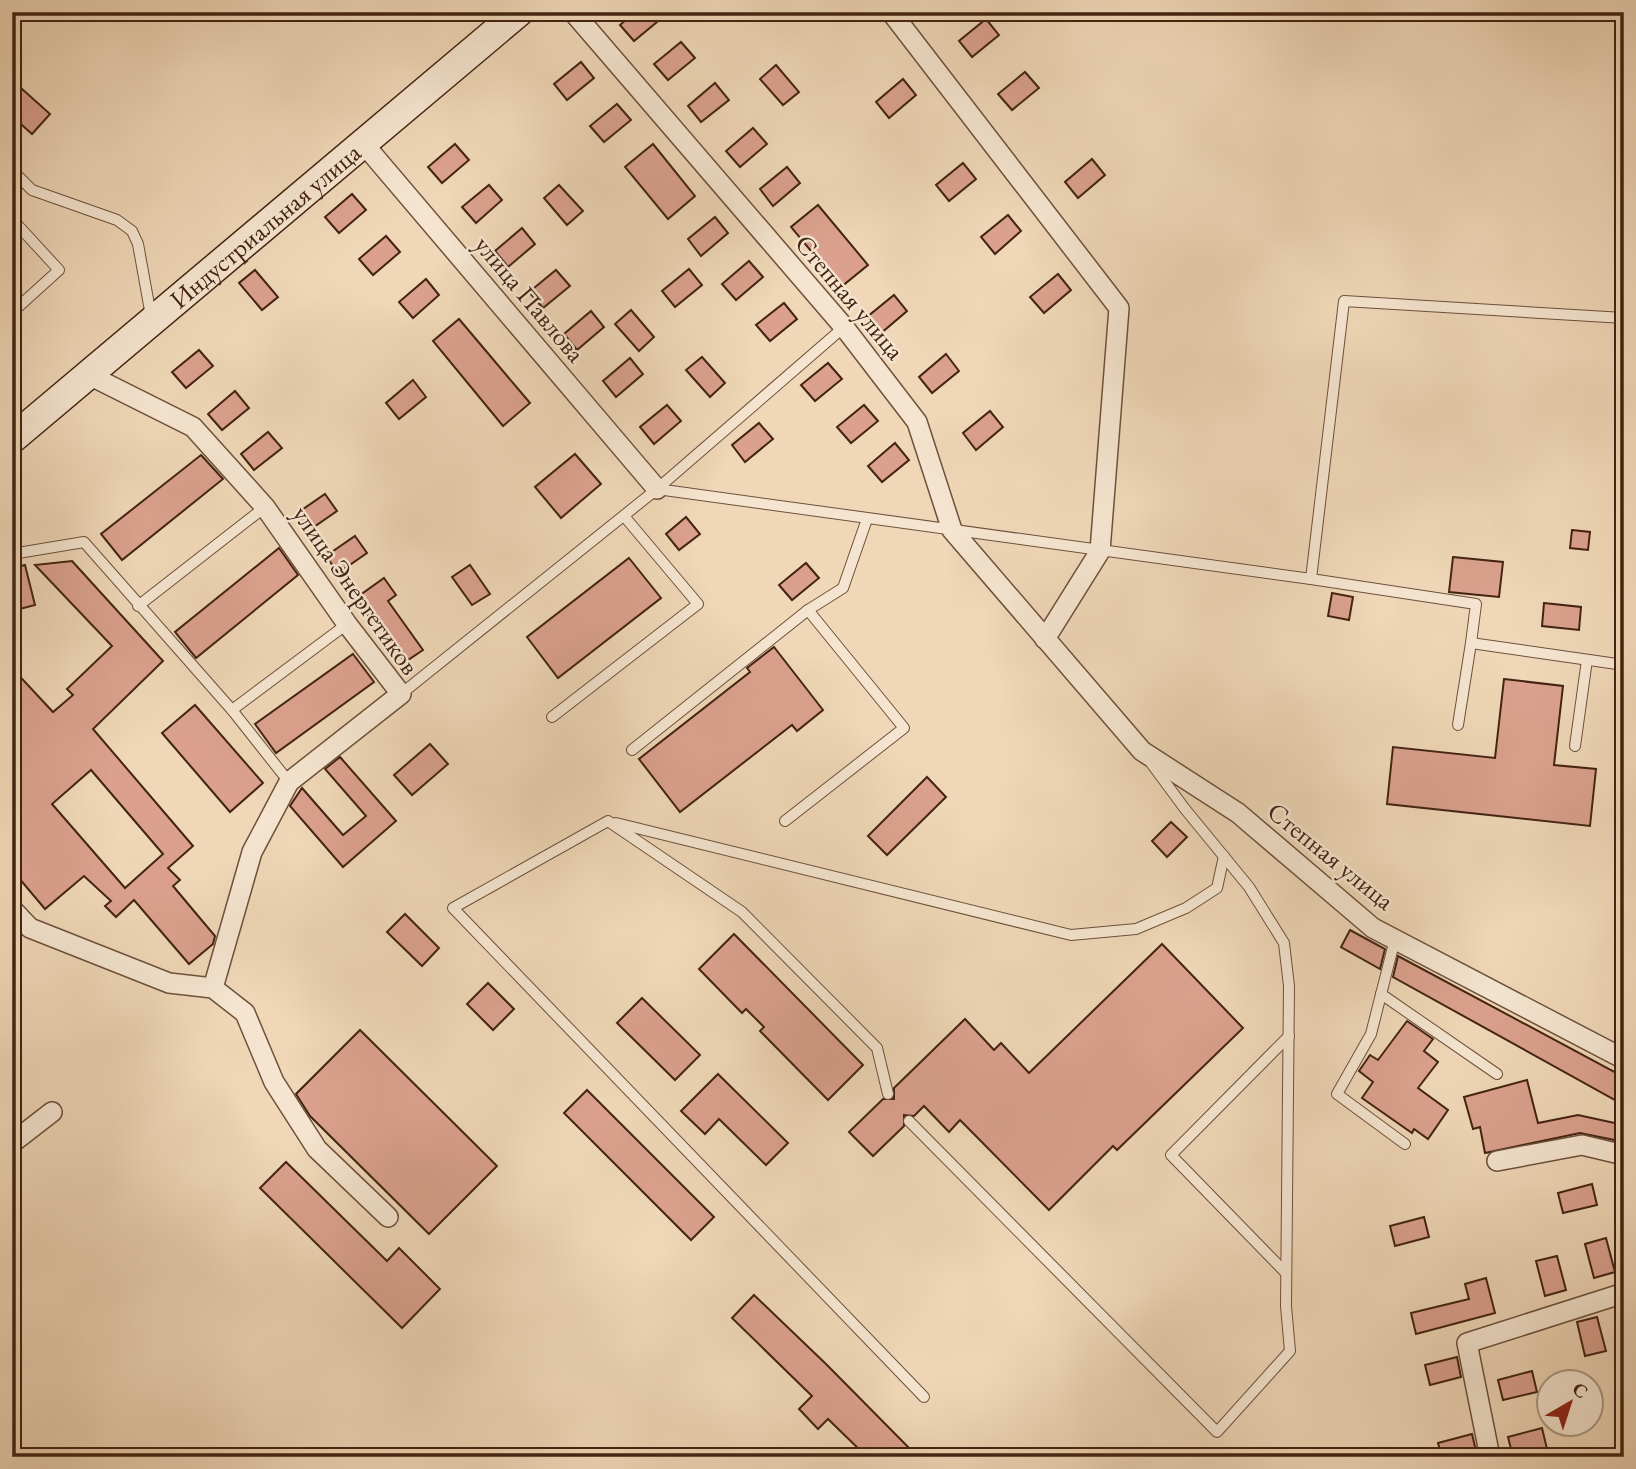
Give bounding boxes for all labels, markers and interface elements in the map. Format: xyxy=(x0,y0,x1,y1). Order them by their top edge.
street label: Индустриальная улица xyxy=(162,135,368,316)
street label: Степная улица xyxy=(788,227,913,367)
street label: улица Павлова xyxy=(467,229,593,370)
street label: улица Энергетиков xyxy=(285,499,427,681)
street label: Степная улица xyxy=(1261,794,1402,918)
north arrow xyxy=(1534,1368,1604,1438)
text: С xyxy=(1567,1376,1593,1404)

